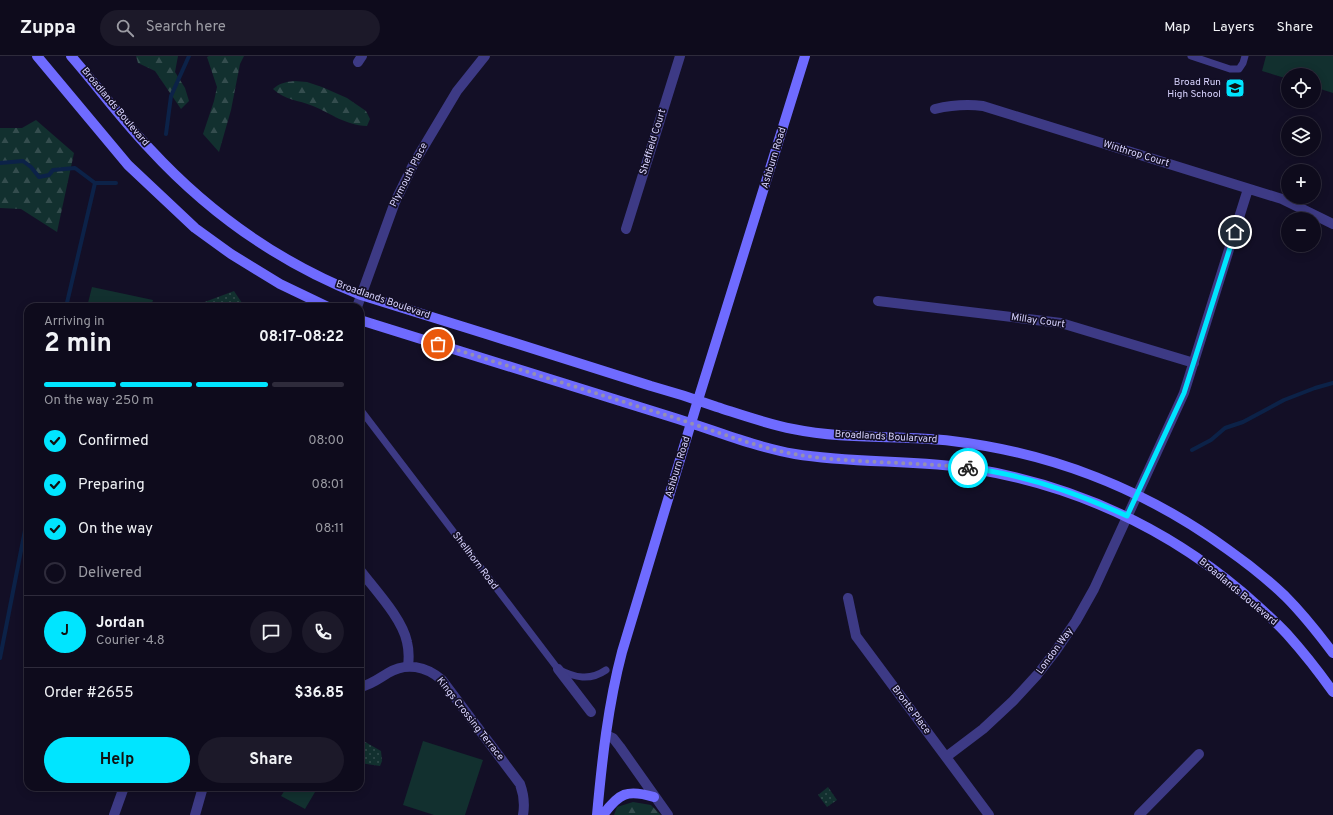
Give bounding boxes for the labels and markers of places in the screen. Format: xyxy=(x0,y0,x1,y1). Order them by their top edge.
place label: Broad Run High School xyxy=(1167,76,1221,101)
school or university icon: Broad Run High School xyxy=(1224,77,1246,99)
pin xyxy=(1218,215,1252,249)
pin xyxy=(421,327,455,361)

